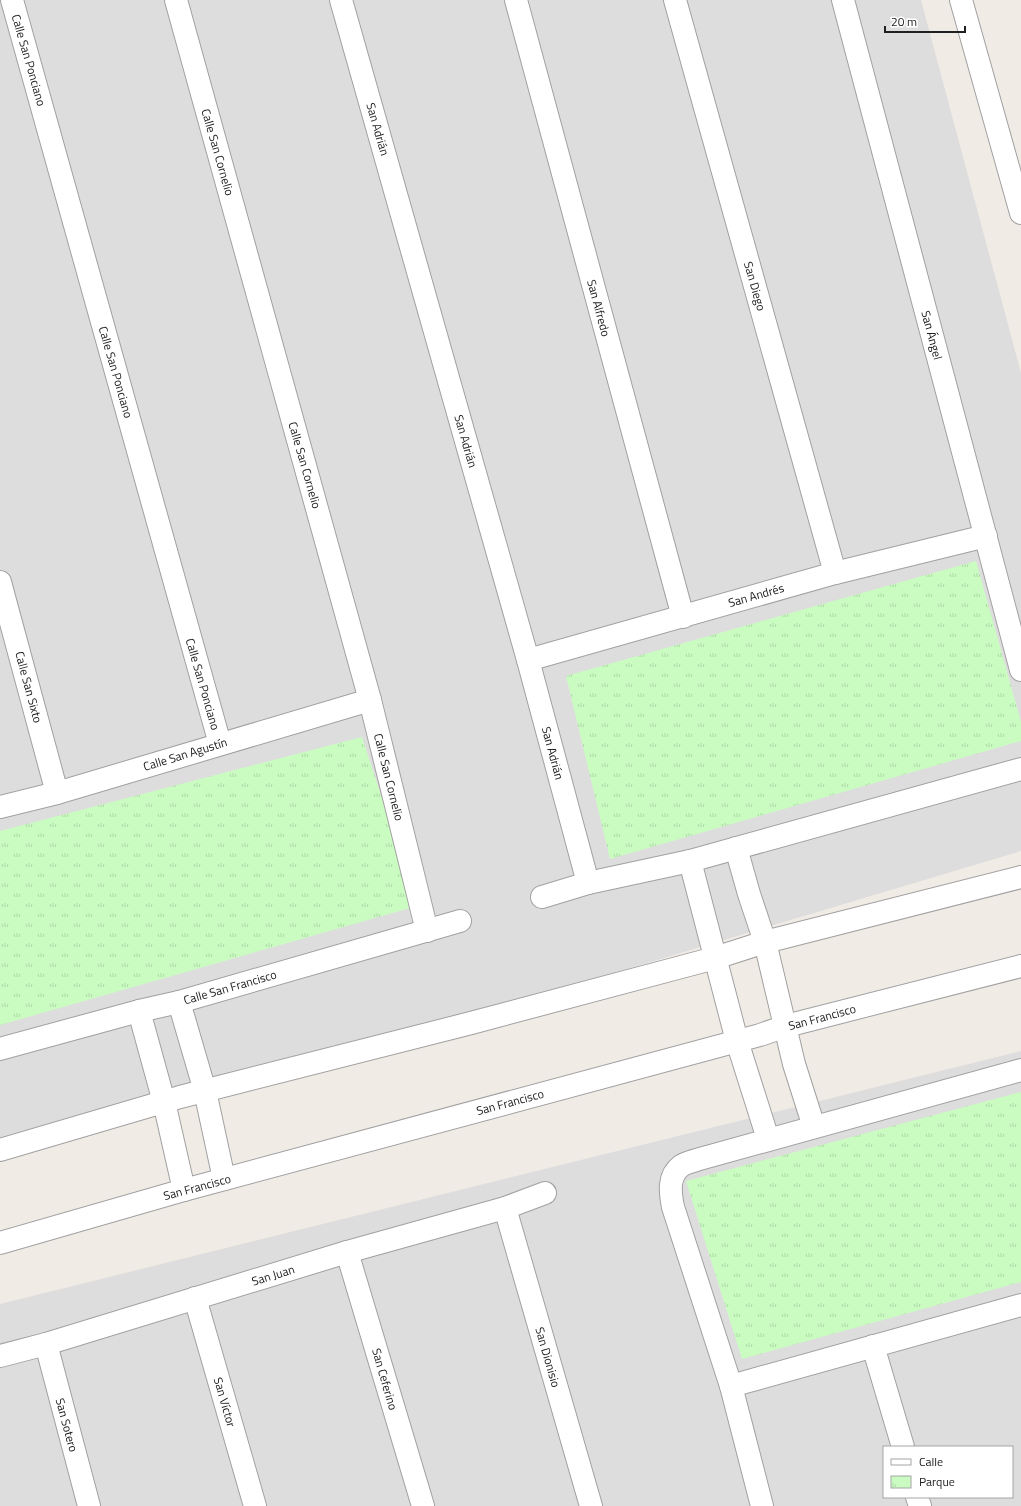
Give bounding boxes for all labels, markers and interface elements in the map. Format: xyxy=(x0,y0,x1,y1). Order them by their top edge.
scale bar xyxy=(885,8,965,34)
street label: Calle San Ponciano xyxy=(7,12,51,108)
text: 20 m xyxy=(891,12,917,31)
street label: San Adrián xyxy=(361,100,395,158)
street label: Calle San Cornelio xyxy=(197,106,239,198)
street label: San Diego xyxy=(739,259,771,313)
street label: San Alfredo xyxy=(582,277,616,339)
street label: San Ángel xyxy=(916,308,948,362)
street label: Calle San Ponciano xyxy=(94,324,138,420)
street label: San Adrián xyxy=(449,412,483,470)
street label: Calle San Cornelio xyxy=(284,419,326,511)
street label: San Andrés xyxy=(726,578,787,612)
street label: Calle San Ponciano xyxy=(181,636,225,732)
street label: Calle San Sixto xyxy=(10,649,48,725)
street label: San Adrián xyxy=(537,724,569,782)
street label: Calle San Cornelio xyxy=(369,731,409,823)
street label: Calle San Agustín xyxy=(141,732,229,776)
street label: Calle San Francisco xyxy=(181,965,279,1009)
street label: San Francisco xyxy=(786,999,858,1035)
street label: San Francisco xyxy=(474,1084,546,1120)
street label: San Francisco xyxy=(161,1169,233,1205)
street label: San Juan xyxy=(249,1259,297,1291)
street label: San Dionisio xyxy=(530,1325,566,1389)
street label: San Ceferino xyxy=(367,1346,403,1412)
street label: San Víctor xyxy=(209,1375,241,1429)
street label: San Sotero xyxy=(51,1396,83,1454)
legend xyxy=(883,1446,1013,1498)
text: Calle xyxy=(919,1452,943,1471)
text: Parque xyxy=(919,1472,955,1491)

